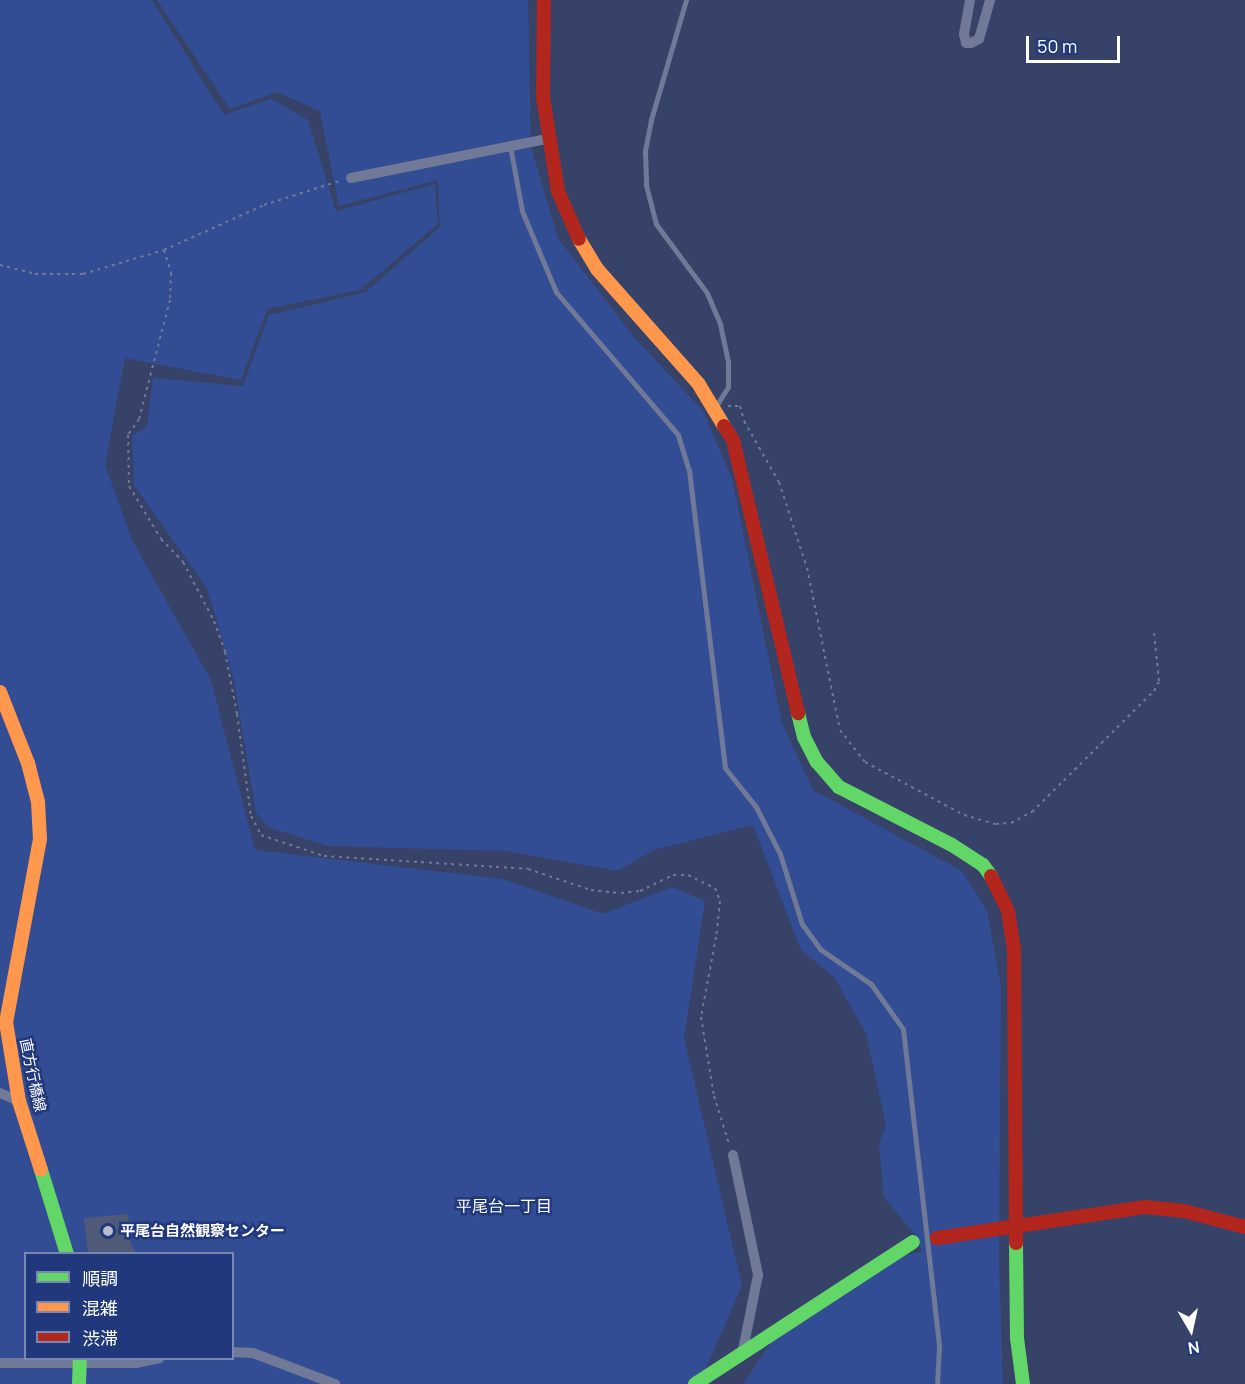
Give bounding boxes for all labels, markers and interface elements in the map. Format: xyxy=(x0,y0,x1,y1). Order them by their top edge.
scale bar xyxy=(1029,24,1124,62)
text: 50 m xyxy=(1037,34,1077,58)
street label: 直方行橋線 xyxy=(16,1036,50,1114)
district label: 平尾台一丁目 xyxy=(456,1196,552,1216)
place label: 平尾台自然観察センター xyxy=(120,1222,285,1240)
marker: 平尾台自然観察センター xyxy=(101,1224,115,1238)
legend xyxy=(24,1252,234,1360)
text: 順調 xyxy=(82,1266,118,1290)
text: 混雑 xyxy=(82,1296,118,1320)
north arrow xyxy=(1161,1300,1221,1360)
text: 渋滞 xyxy=(82,1326,118,1350)
text: N xyxy=(1186,1336,1201,1360)

